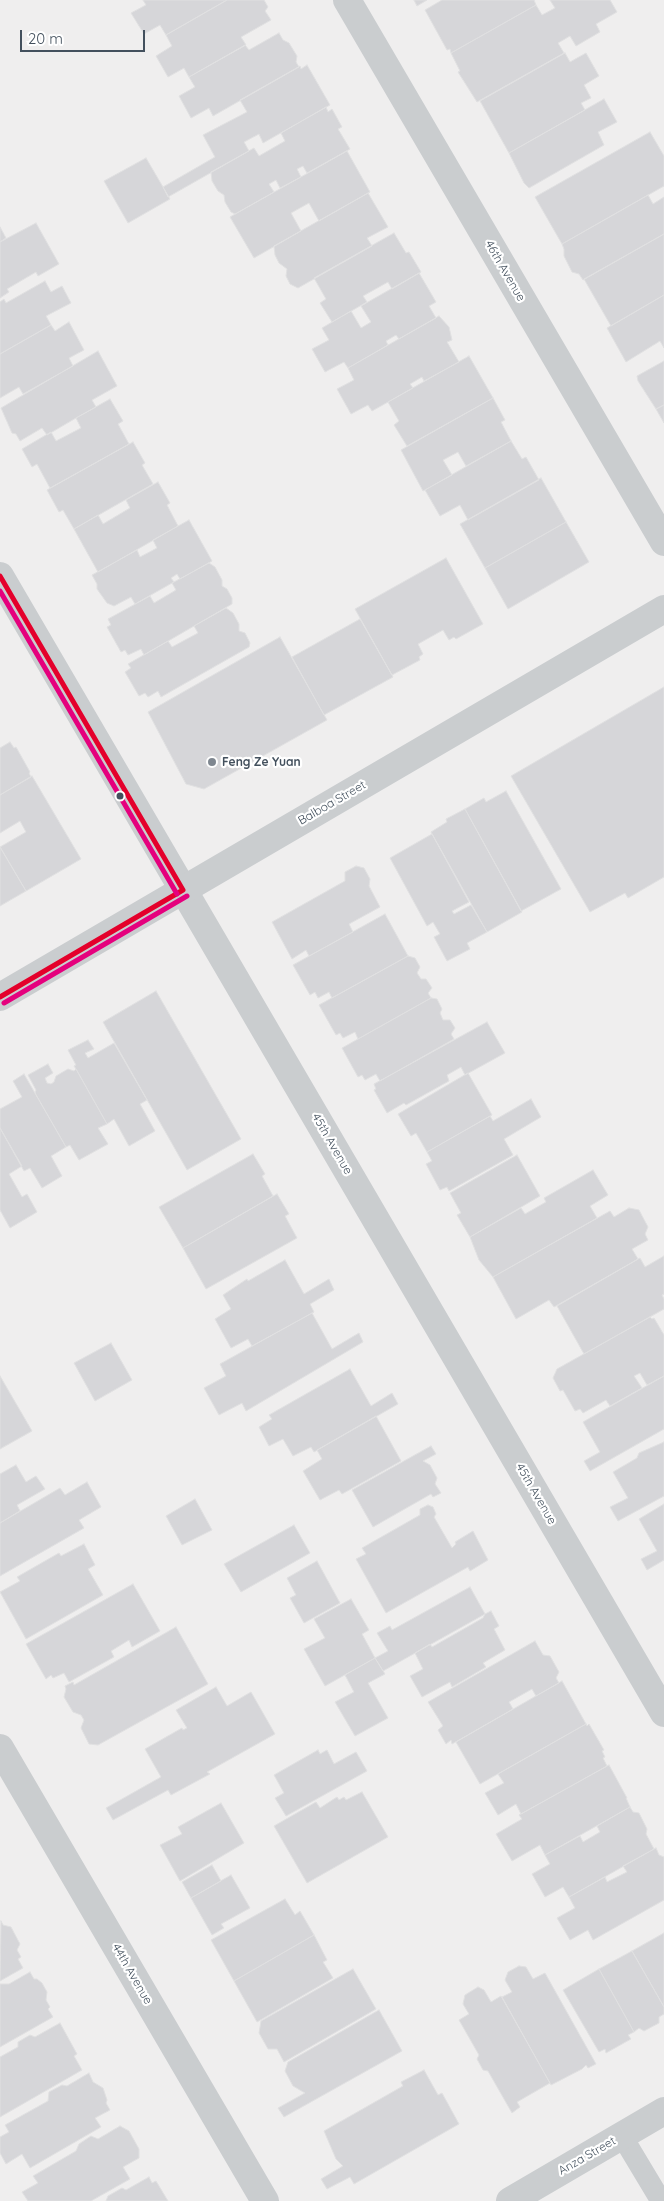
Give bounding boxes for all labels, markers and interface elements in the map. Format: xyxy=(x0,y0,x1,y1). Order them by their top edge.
scale bar xyxy=(22,20,148,52)
text: 20 m xyxy=(28,29,63,48)
street label: 46th Avenue xyxy=(482,238,528,304)
place label: Feng Ze Yuan xyxy=(222,755,301,769)
marker: Feng Ze Yuan xyxy=(206,756,218,768)
street label: Balboa Street xyxy=(296,778,368,828)
unlabelled marker xyxy=(115,791,125,801)
street label: 45th Avenue xyxy=(309,1111,355,1177)
street label: 45th Avenue xyxy=(513,1461,559,1527)
street label: 44th Avenue xyxy=(109,1941,155,2007)
street label: Anza Street xyxy=(556,2134,618,2178)

